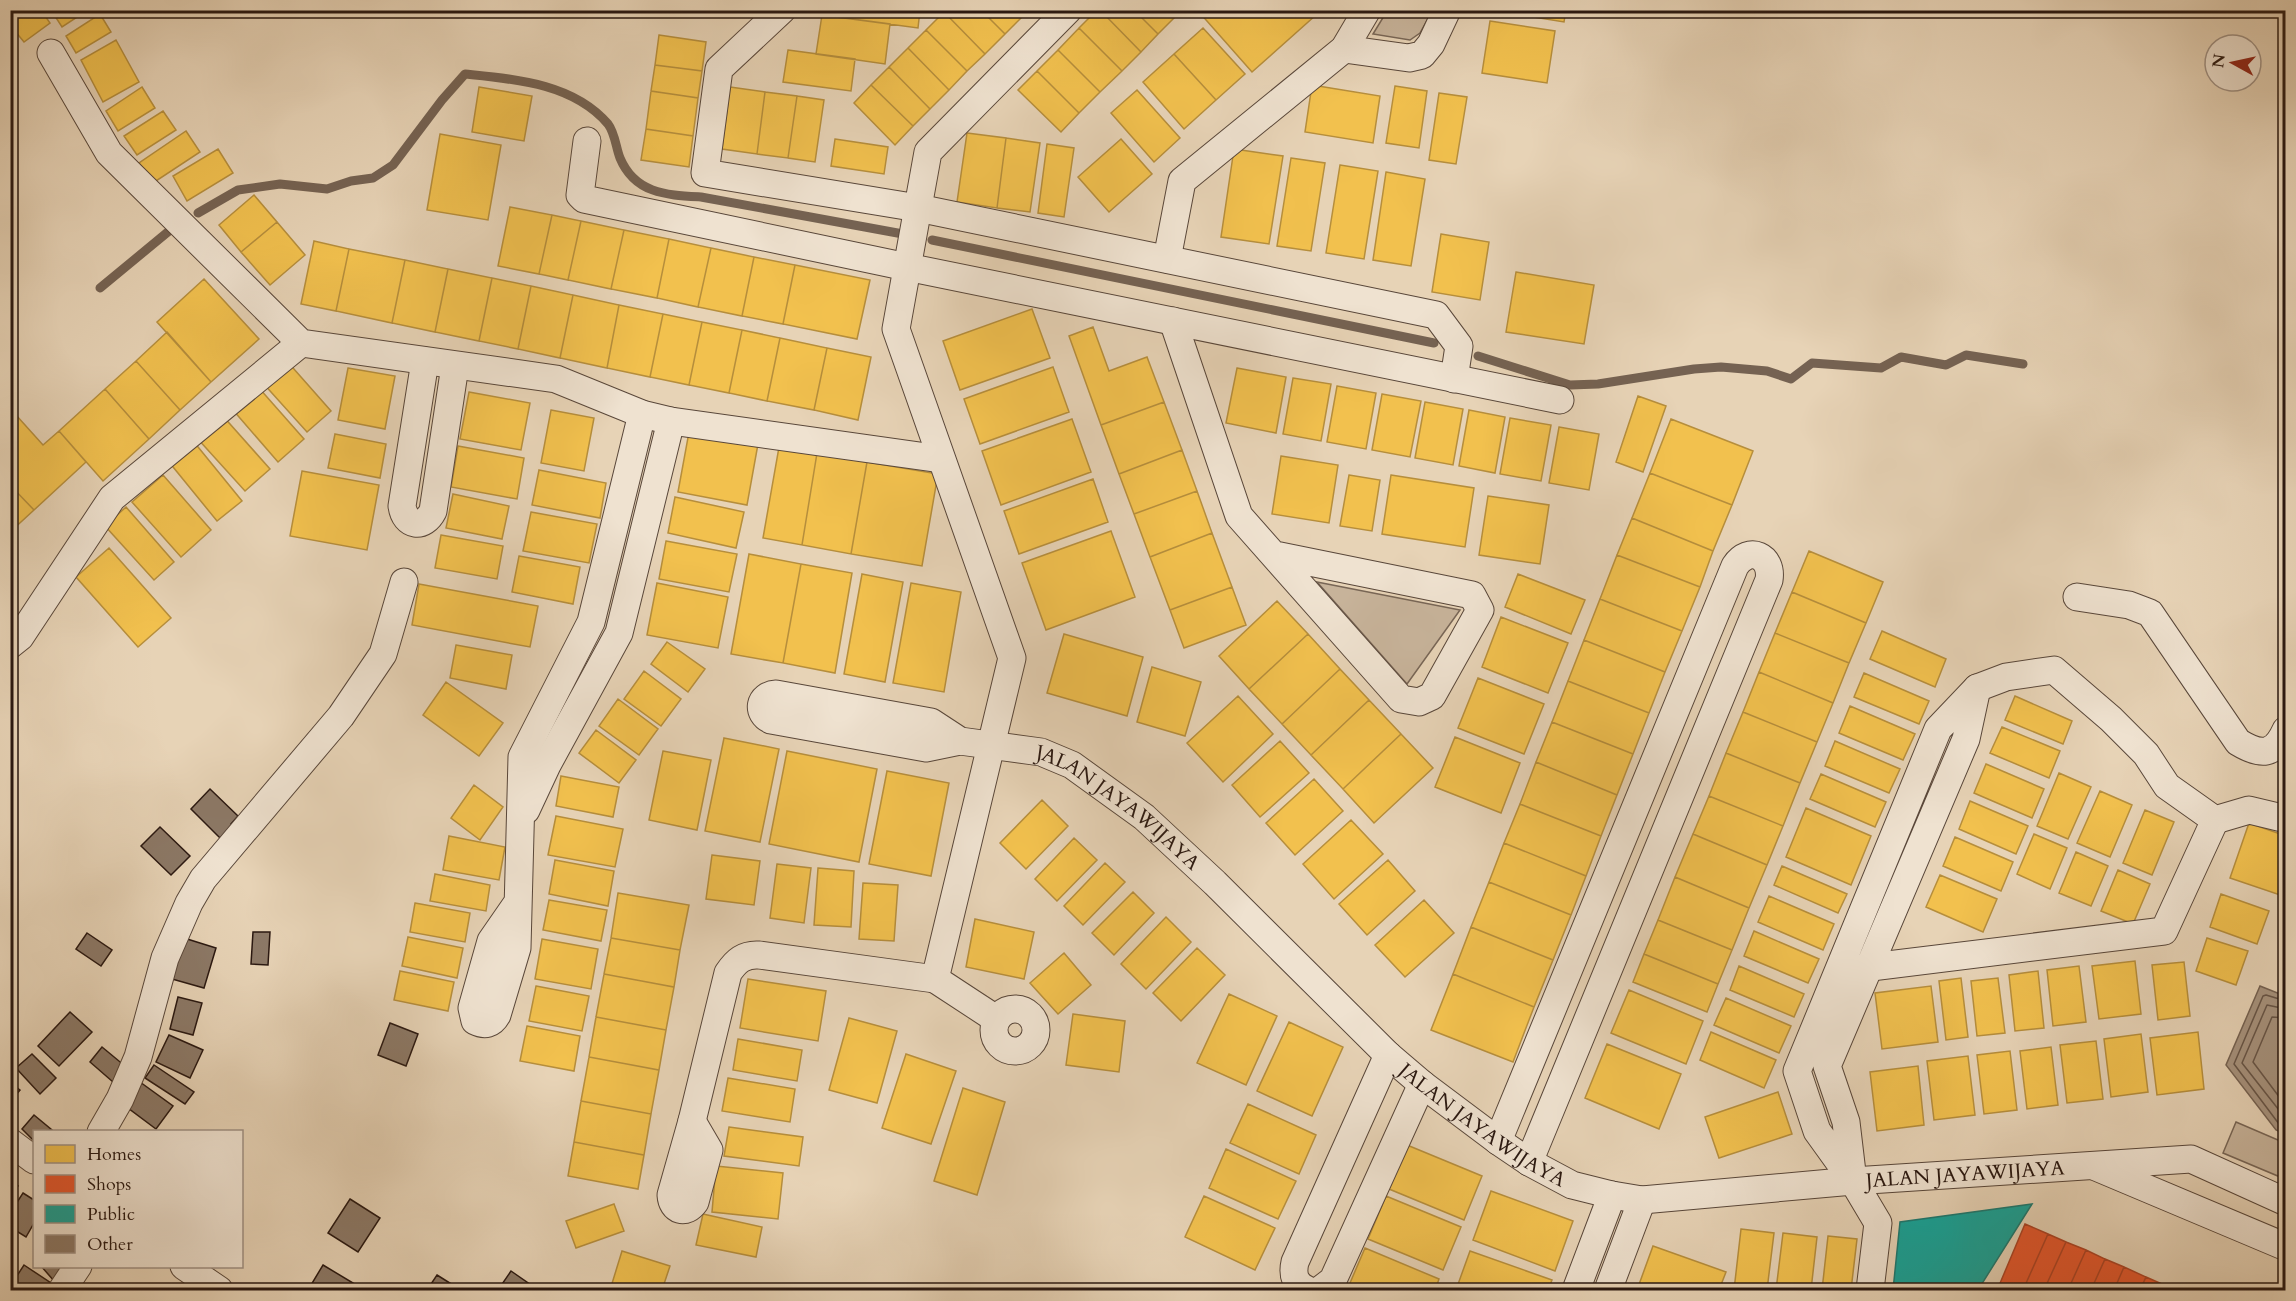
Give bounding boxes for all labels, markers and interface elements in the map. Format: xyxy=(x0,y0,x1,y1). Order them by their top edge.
north arrow xyxy=(2203,33,2263,93)
text: N xyxy=(2207,53,2231,69)
street label: JALAN JAYAWIJAYA xyxy=(1032,738,1207,877)
street label: JALAN JAYAWIJAYA xyxy=(1391,1055,1572,1193)
legend xyxy=(33,1130,243,1268)
text: Homes xyxy=(87,1142,141,1167)
street label: JALAN JAYAWIJAYA xyxy=(1862,1154,2066,1194)
text: Shops xyxy=(87,1172,131,1197)
text: Public xyxy=(87,1202,135,1227)
text: Other xyxy=(87,1232,133,1257)

